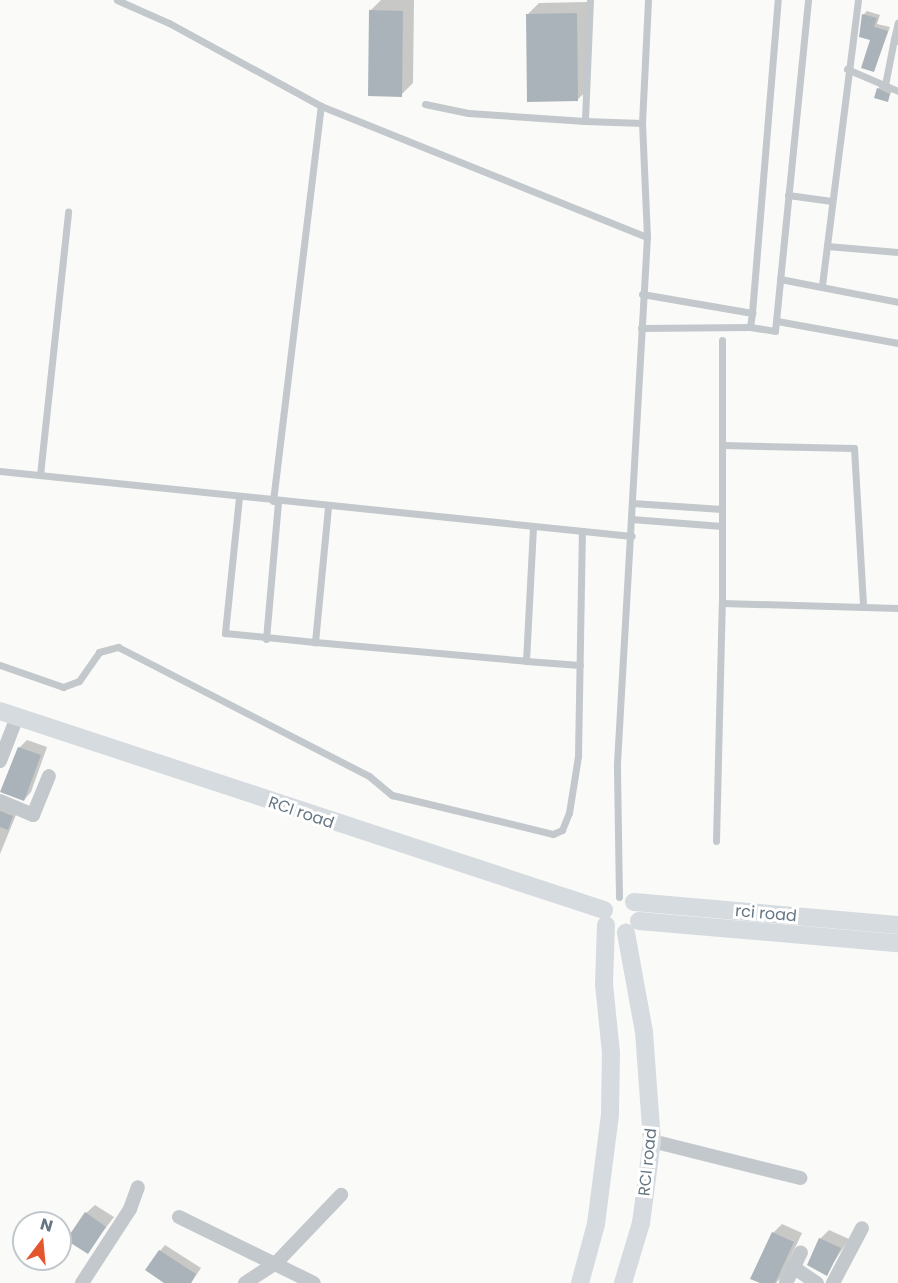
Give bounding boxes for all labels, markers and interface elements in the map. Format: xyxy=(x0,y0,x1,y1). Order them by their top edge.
street label: RCI road xyxy=(266,793,336,833)
street label: rci road xyxy=(734,902,798,926)
street label: RCI road xyxy=(635,1127,661,1197)
north arrow xyxy=(12,1211,72,1271)
text: N xyxy=(38,1212,56,1238)

